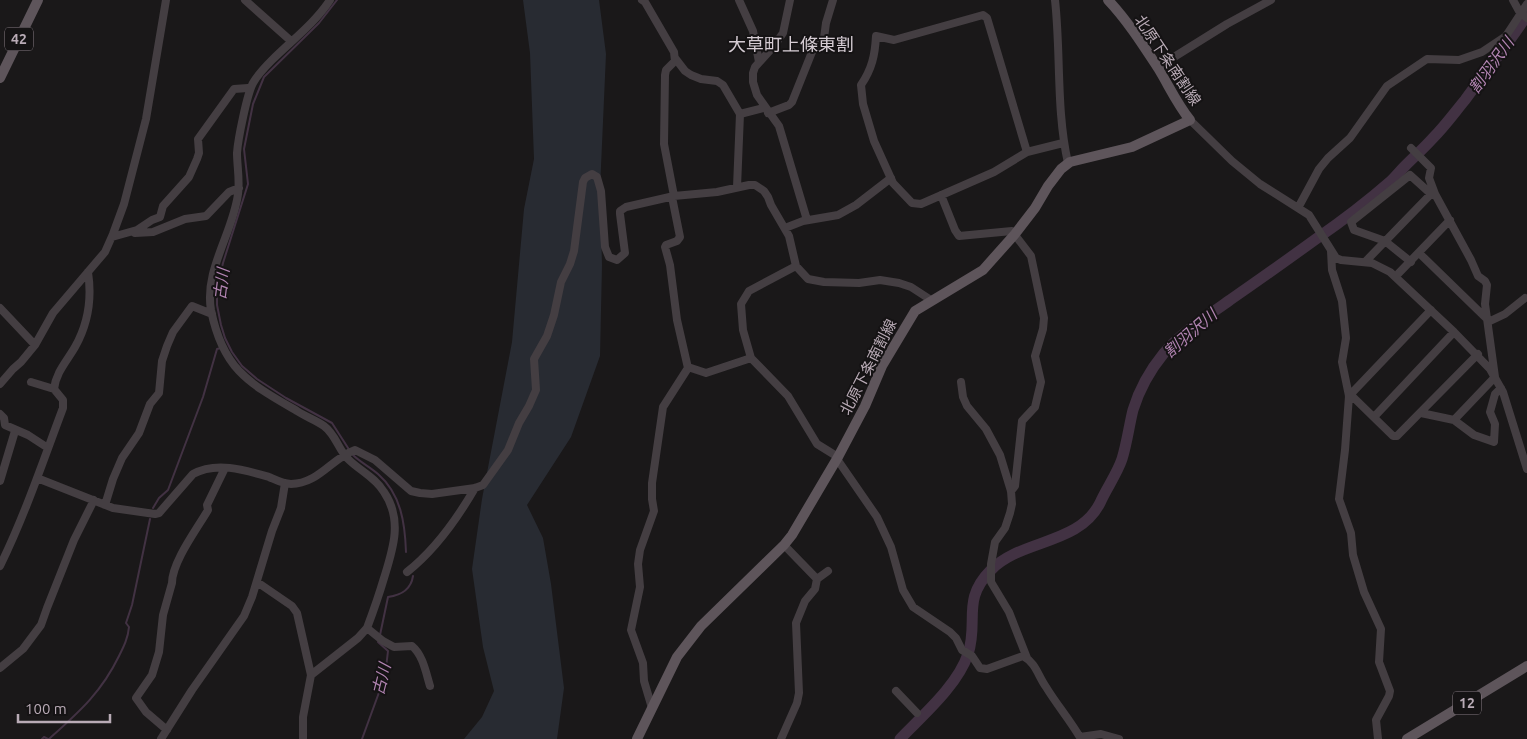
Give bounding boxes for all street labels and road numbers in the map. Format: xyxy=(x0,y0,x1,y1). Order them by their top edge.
street label: 北原下条南割線 xyxy=(1132,12,1204,108)
road number: 42 xyxy=(5,28,33,50)
street label: 北原下条南割線 xyxy=(837,316,899,418)
road number: 12 xyxy=(1453,691,1481,714)

